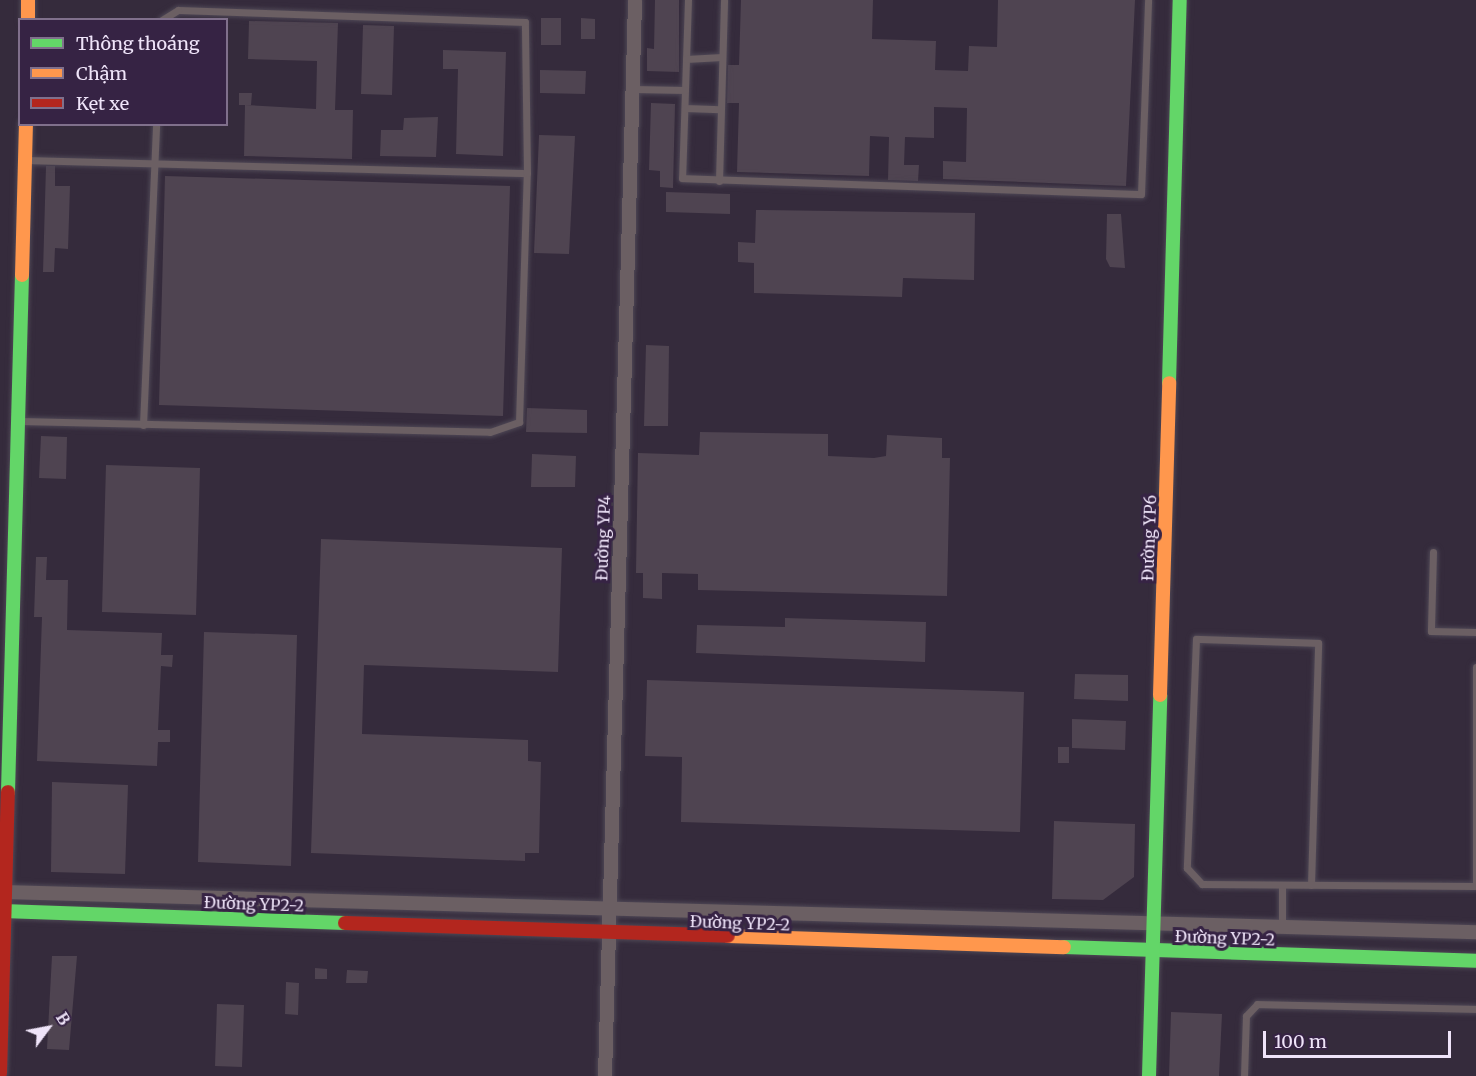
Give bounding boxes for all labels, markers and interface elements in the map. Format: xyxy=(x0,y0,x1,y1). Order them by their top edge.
legend xyxy=(18,18,228,126)
text: Thông thoáng xyxy=(76,32,200,55)
text: Chậm xyxy=(76,62,127,85)
text: Kẹt xe xyxy=(76,92,129,115)
street label: Đường YP4 xyxy=(592,495,614,581)
street label: Đường YP6 xyxy=(1138,495,1160,581)
street label: Đường YP2-2 xyxy=(204,893,304,915)
street label: Đường YP2-2 xyxy=(690,912,790,934)
street label: Đường YP2-2 xyxy=(1175,927,1275,949)
north arrow xyxy=(18,998,78,1058)
text: B xyxy=(52,1008,75,1029)
scale bar xyxy=(1266,1019,1454,1057)
text: 100 m xyxy=(1274,1030,1327,1053)

